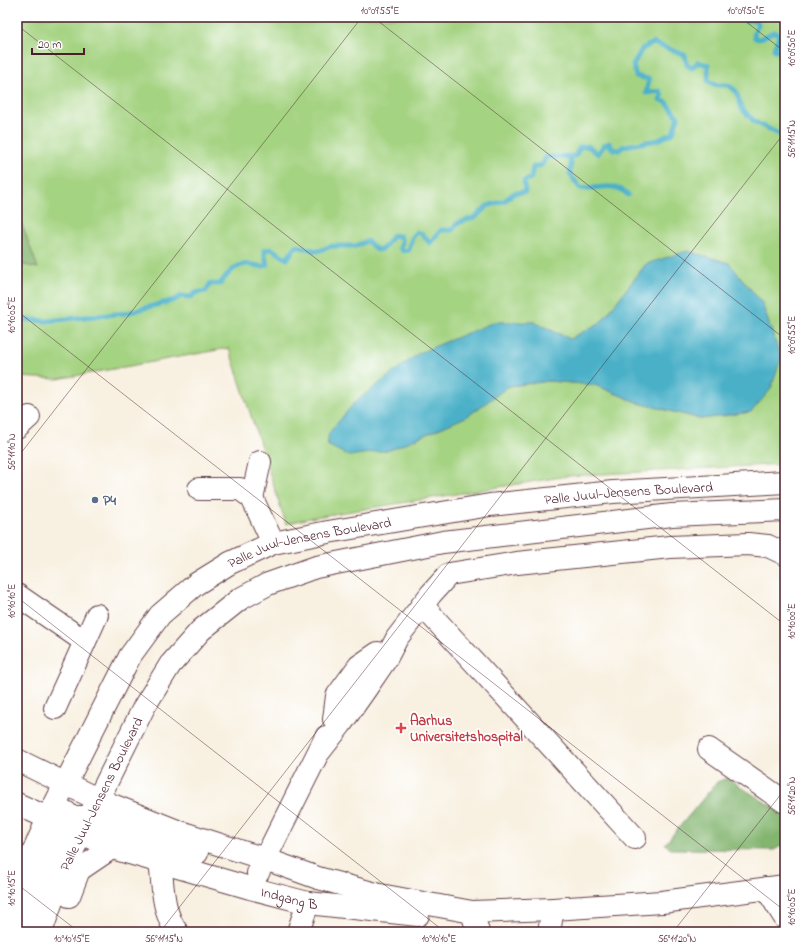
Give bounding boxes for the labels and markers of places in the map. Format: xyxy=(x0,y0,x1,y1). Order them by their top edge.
place label: P4 xyxy=(103,491,116,512)
marker: P4 xyxy=(90,495,100,505)
place label: Aarhus Universitetshospital xyxy=(410,711,524,748)
marker: Aarhus Universitetshospital xyxy=(395,722,407,734)

